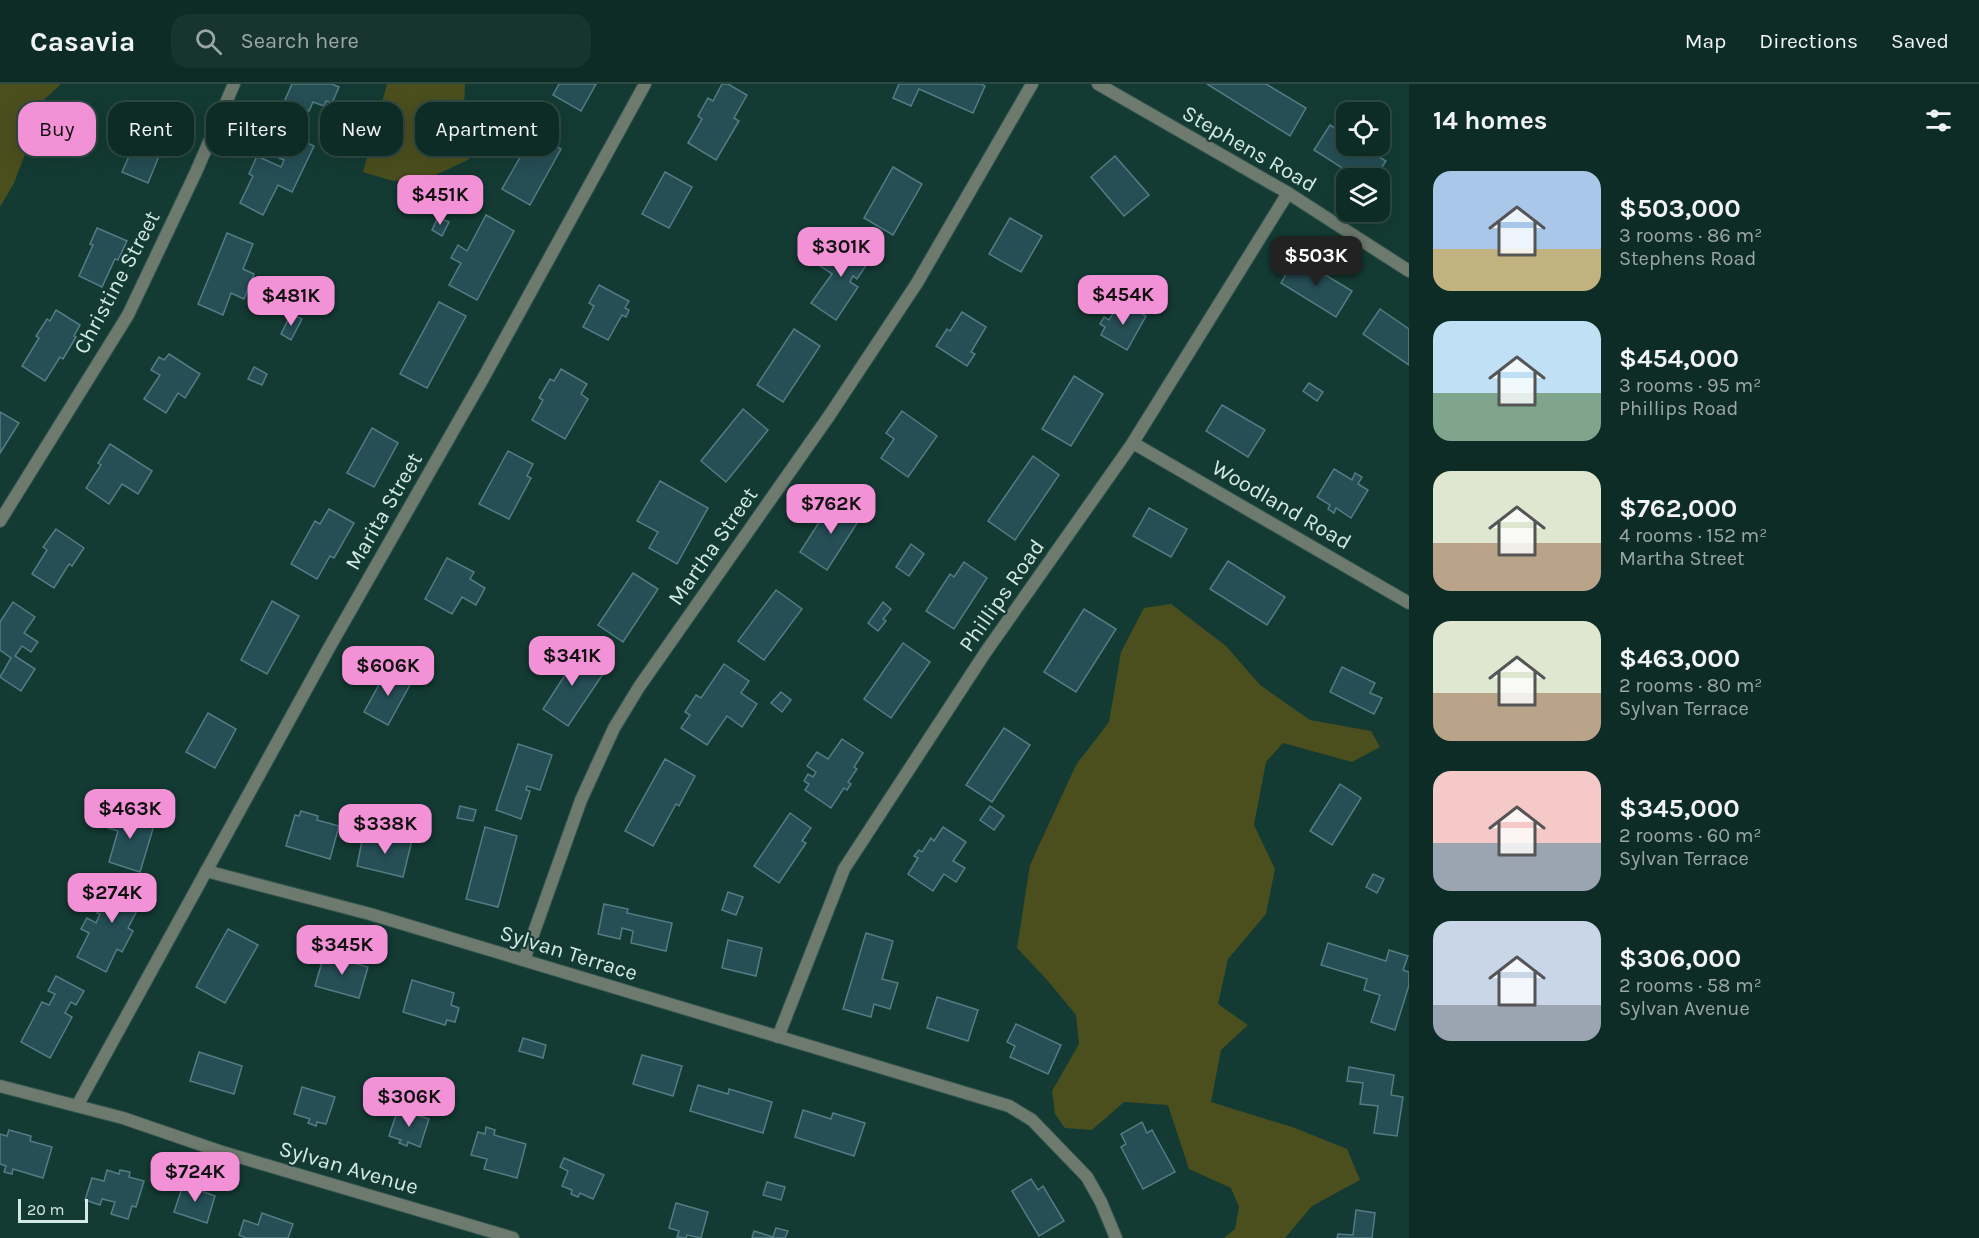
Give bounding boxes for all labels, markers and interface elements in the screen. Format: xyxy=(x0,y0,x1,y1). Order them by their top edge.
search box xyxy=(171,14,591,68)
text: Casavia xyxy=(30,25,135,58)
icon: search xyxy=(192,25,225,58)
text: Search here xyxy=(240,28,359,54)
text: Map xyxy=(1685,29,1726,53)
text: Directions xyxy=(1759,29,1858,53)
text: Saved xyxy=(1891,29,1949,53)
street label: Stephens Road xyxy=(1178,100,1321,198)
chip: Buy xyxy=(18,102,96,156)
chip: Rent xyxy=(108,102,194,156)
chip: Filters xyxy=(206,102,308,156)
chip: New xyxy=(320,102,403,156)
chip: Apartment xyxy=(415,102,559,156)
map controls xyxy=(1336,102,1390,222)
button: locate xyxy=(1336,102,1390,156)
icon: filters xyxy=(1922,104,1955,137)
text: 14 homes xyxy=(1433,105,1547,136)
button: layers xyxy=(1336,168,1390,222)
pin: $451K xyxy=(398,175,482,226)
text: $451K xyxy=(411,183,469,206)
text: $503,000 xyxy=(1619,193,1741,224)
icon: home xyxy=(1481,195,1553,267)
street label: Christine Street xyxy=(68,207,165,358)
text: 3 rooms · 86 m² xyxy=(1619,224,1762,247)
pin: $301K xyxy=(799,227,883,278)
text: $301K xyxy=(811,235,871,258)
pin: $503K xyxy=(1274,236,1358,287)
text: $503K xyxy=(1284,244,1348,267)
text: Stephens Road xyxy=(1619,247,1756,270)
pin: $454K xyxy=(1081,275,1165,326)
pin: $481K xyxy=(249,276,333,327)
text: $454K xyxy=(1092,283,1154,306)
text: $481K xyxy=(262,284,320,307)
text: $454,000 xyxy=(1619,343,1739,374)
icon: home xyxy=(1481,345,1553,417)
text: 3 rooms · 95 m² xyxy=(1619,374,1761,397)
text: Phillips Road xyxy=(1619,397,1738,420)
street label: Marita Street xyxy=(340,448,428,575)
street label: Woodland Road xyxy=(1207,454,1356,555)
street label: Martha Street xyxy=(663,483,763,611)
pin: $762K xyxy=(789,484,873,535)
text: $762K xyxy=(800,492,862,515)
text: $762,000 xyxy=(1619,493,1737,524)
icon: home xyxy=(1481,495,1553,567)
text: 4 rooms · 152 m² xyxy=(1619,524,1767,547)
street label: Phillips Road xyxy=(954,534,1050,657)
text: Martha Street xyxy=(1619,547,1744,570)
pin: $341K xyxy=(530,636,614,687)
text: $463,000 xyxy=(1619,643,1740,674)
text: $341K xyxy=(543,644,601,667)
icon: home xyxy=(1481,645,1553,717)
pin: $606K xyxy=(346,646,430,697)
text: $606K xyxy=(356,654,420,677)
text: 2 rooms · 80 m² xyxy=(1619,674,1762,697)
text: Sylvan Terrace xyxy=(1619,697,1749,720)
pin: $463K xyxy=(88,789,172,840)
text: $345,000 xyxy=(1619,793,1740,824)
icon: home xyxy=(1481,795,1553,867)
text: $463K xyxy=(98,797,162,820)
pin: $338K xyxy=(343,804,427,855)
text: $338K xyxy=(353,812,417,835)
text: 2 rooms · 60 m² xyxy=(1619,824,1762,847)
text: Sylvan Terrace xyxy=(1619,847,1749,870)
pin: $274K xyxy=(70,873,154,924)
text: $274K xyxy=(82,881,142,904)
street label: Sylvan Terrace xyxy=(497,920,641,986)
pin: $345K xyxy=(300,925,384,976)
text: $345K xyxy=(311,933,373,956)
text: $306,000 xyxy=(1619,943,1741,974)
icon: home xyxy=(1481,945,1553,1017)
text: 2 rooms · 58 m² xyxy=(1619,974,1762,997)
text: Sylvan Avenue xyxy=(1619,997,1750,1020)
pin: $306K xyxy=(367,1077,451,1128)
text: $306K xyxy=(377,1085,441,1108)
street label: Sylvan Avenue xyxy=(276,1136,421,1200)
pin: $724K xyxy=(153,1152,237,1203)
text: $724K xyxy=(165,1160,225,1183)
scale bar xyxy=(18,1196,88,1224)
text: 20 m xyxy=(27,1200,65,1219)

